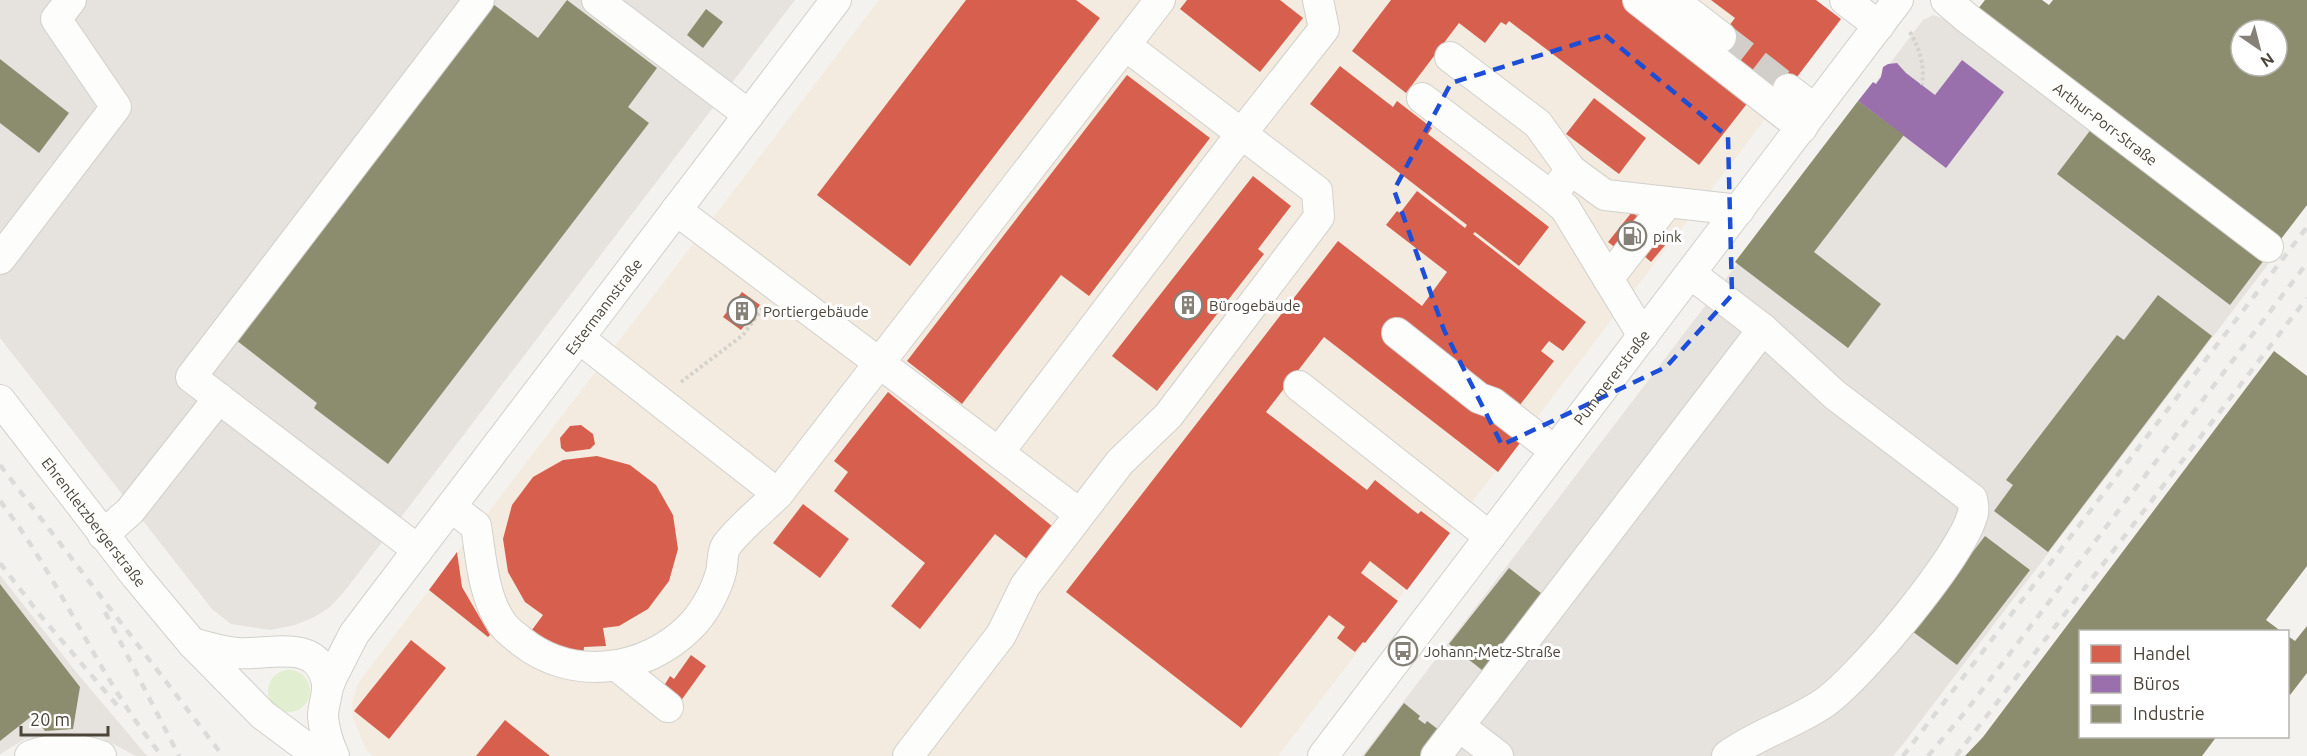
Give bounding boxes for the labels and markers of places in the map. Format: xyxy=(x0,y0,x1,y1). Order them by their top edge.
fuel station icon: pink xyxy=(1616,220,1648,252)
place label: pink xyxy=(1653,228,1682,245)
building icon: Bürogebäude xyxy=(1172,289,1204,321)
building icon: Portiergebäude xyxy=(726,295,758,327)
place label: Bürogebäude xyxy=(1209,297,1301,314)
place label: Portiergebäude xyxy=(763,303,869,320)
bus stop icon: Johann-Metz-Straße xyxy=(1387,635,1419,667)
place label: Johann-Metz-Straße xyxy=(1424,643,1561,660)

